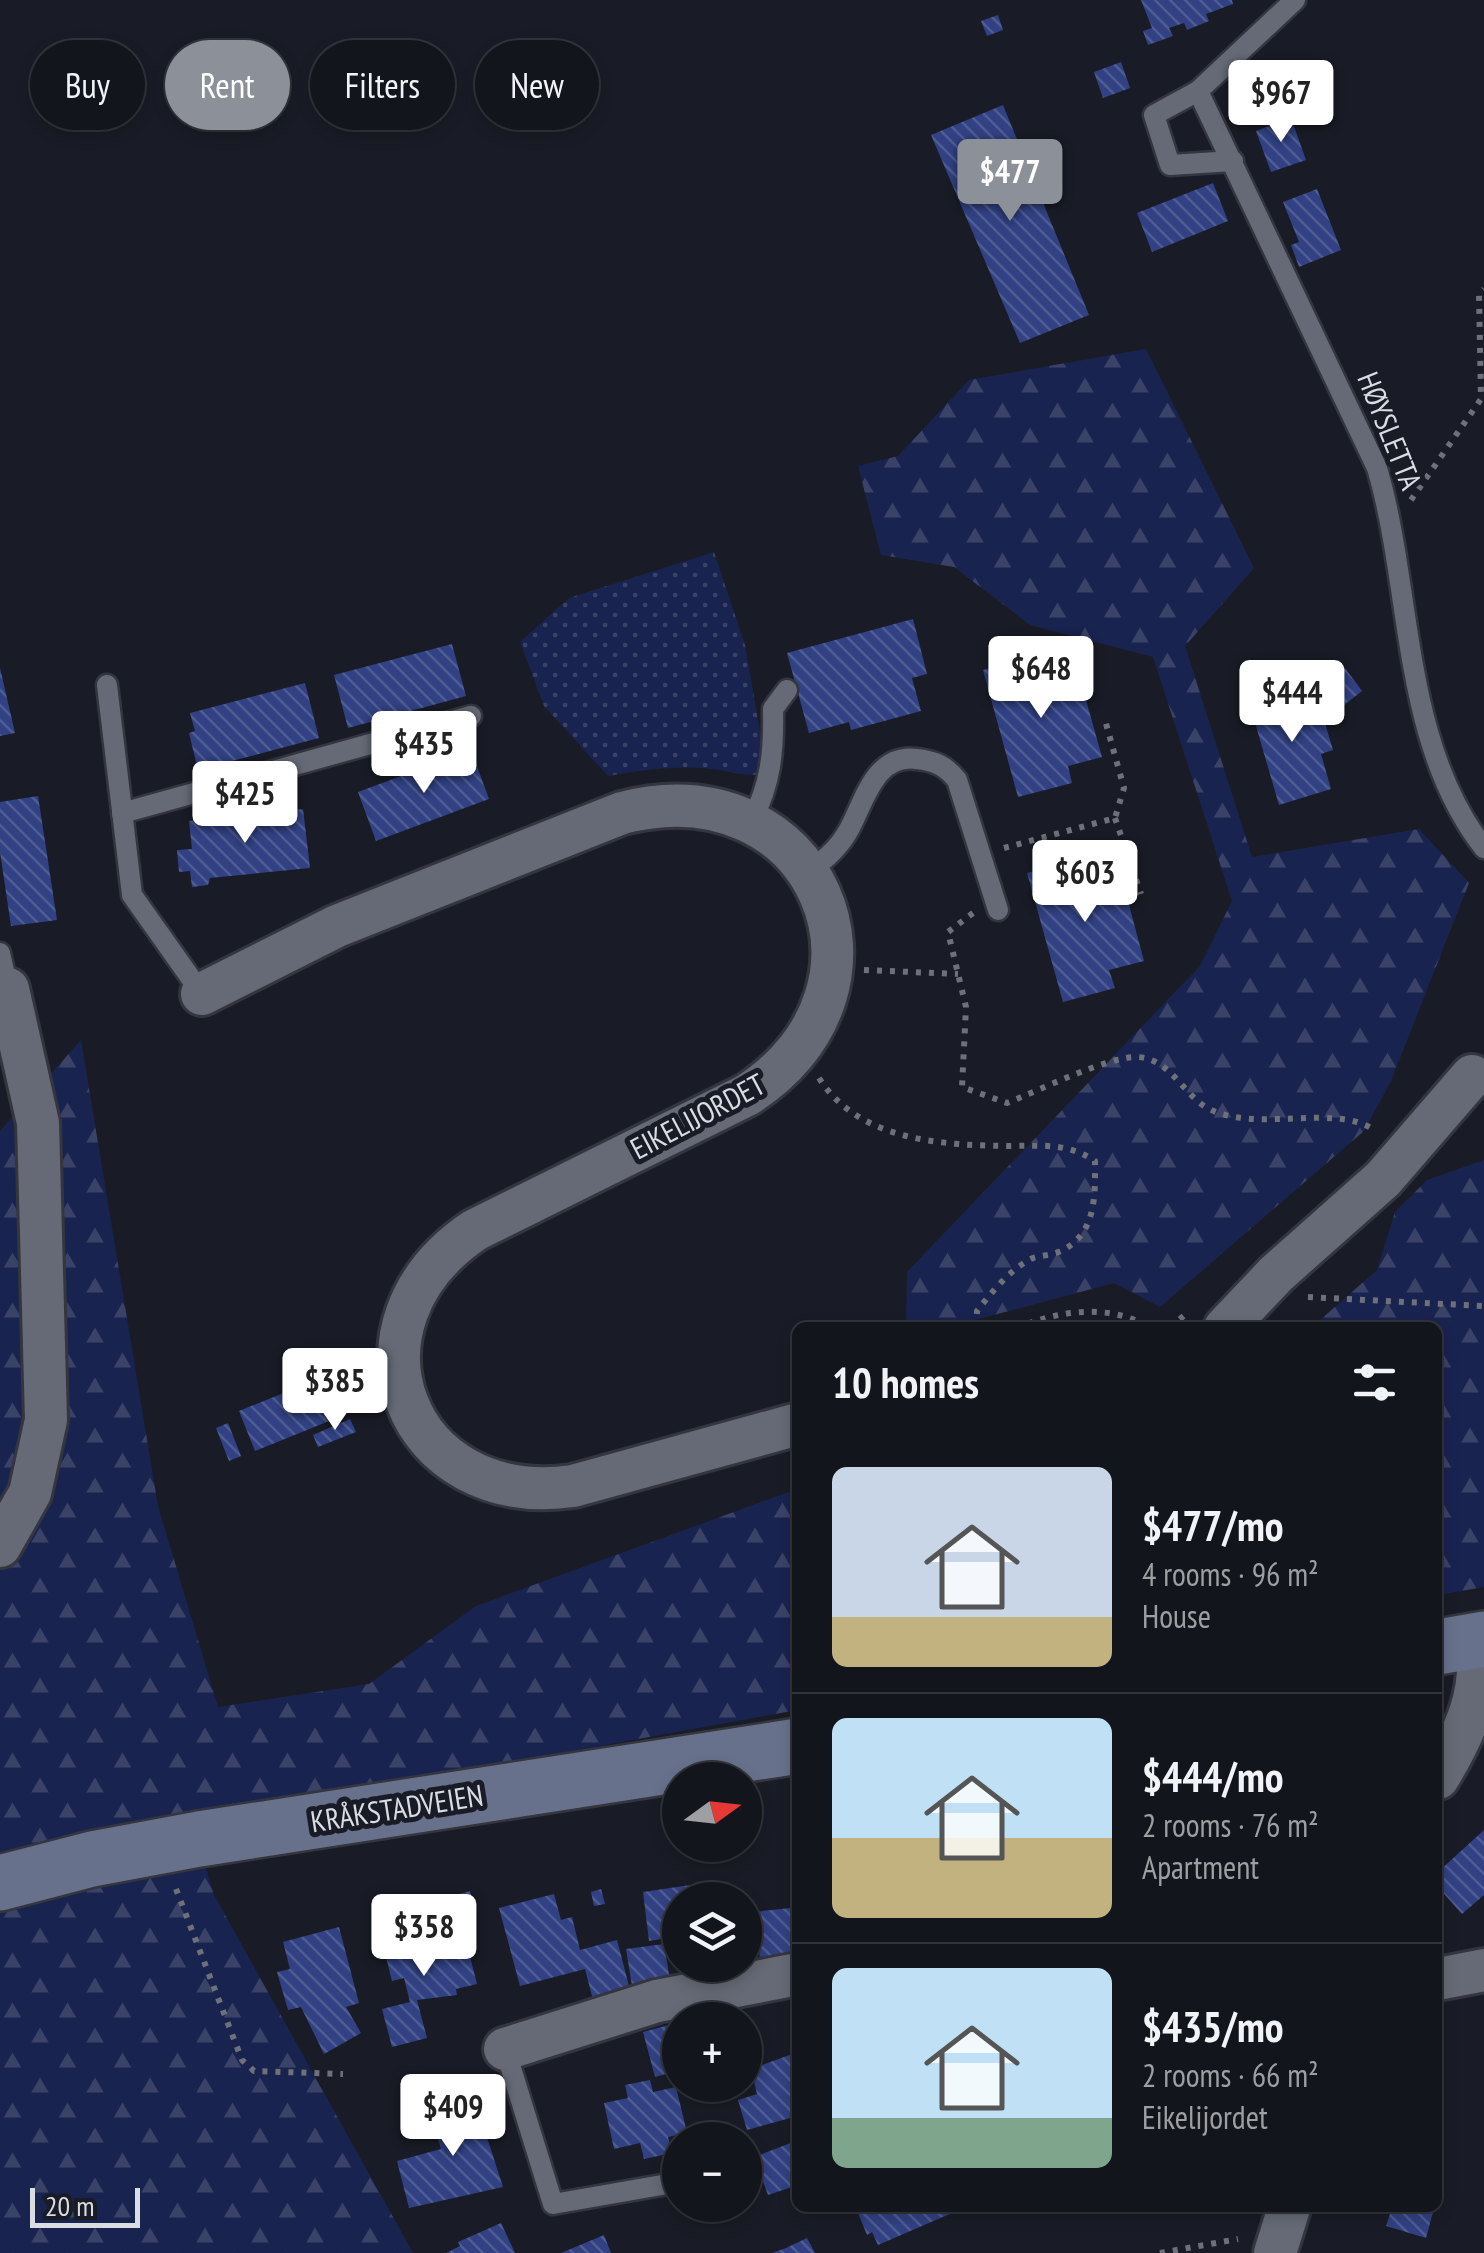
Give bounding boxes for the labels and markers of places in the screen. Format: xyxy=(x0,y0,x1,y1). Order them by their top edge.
pin: $967 xyxy=(1222,60,1340,145)
pin: $477 xyxy=(951,139,1069,224)
pin: $648 xyxy=(982,636,1100,721)
pin: $444 xyxy=(1233,660,1351,745)
pin: $435 xyxy=(365,711,483,796)
pin: $425 xyxy=(186,761,304,846)
pin: $603 xyxy=(1026,840,1144,925)
pin: $385 xyxy=(276,1348,394,1433)
pin: $358 xyxy=(365,1894,483,1979)
pin: $409 xyxy=(394,2074,512,2159)

